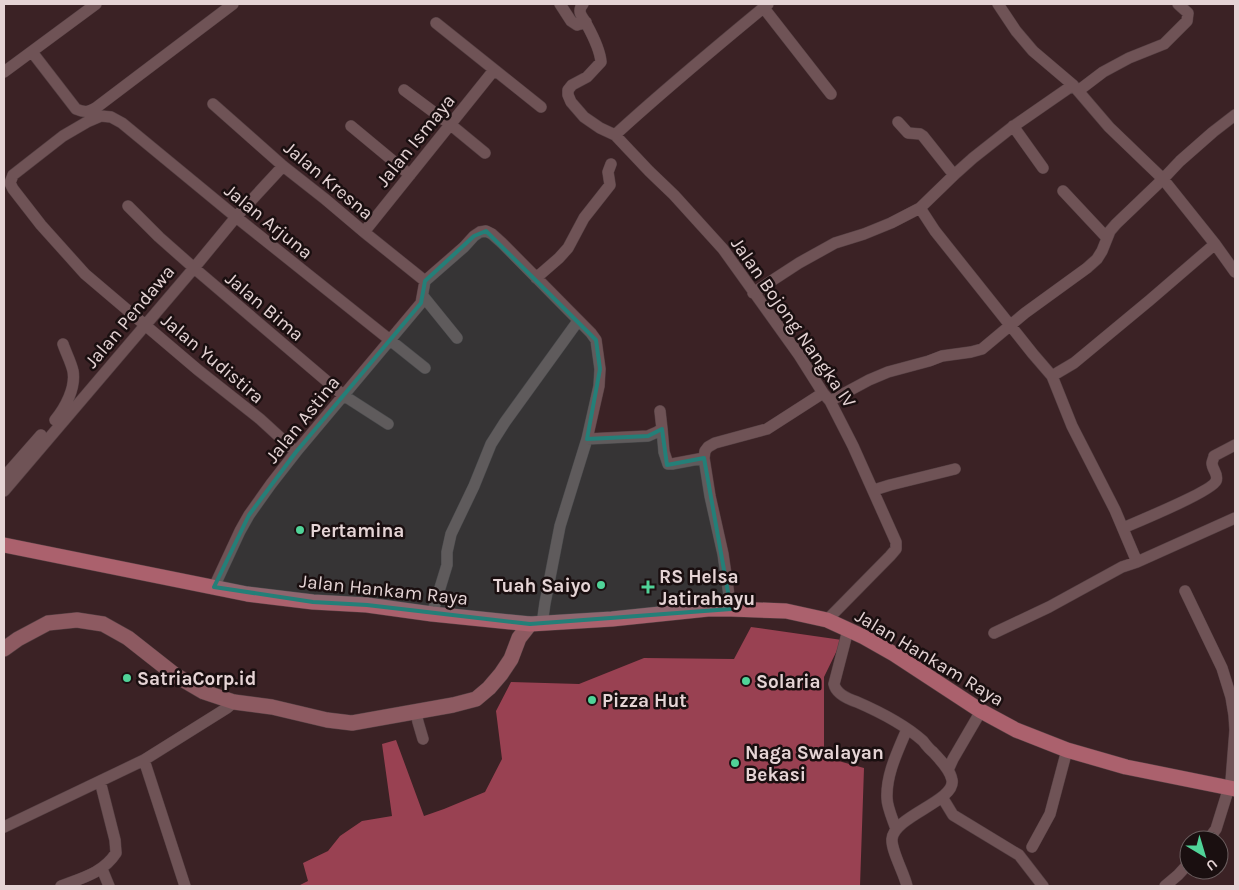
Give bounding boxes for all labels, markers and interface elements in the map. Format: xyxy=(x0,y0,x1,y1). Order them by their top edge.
street label: Jalan Ismaya xyxy=(372,90,460,191)
street label: Jalan Kresna xyxy=(279,137,378,225)
street label: Jalan Arjuna xyxy=(220,180,317,264)
street label: Jalan Bojong Nangka IV xyxy=(726,233,860,412)
street label: Jalan Pendawa xyxy=(80,261,179,373)
street label: Jalan Bima xyxy=(221,268,308,346)
street label: Jalan Yudistira xyxy=(156,309,268,408)
street label: Jalan Astina xyxy=(261,372,345,468)
place label: Pertamina xyxy=(310,520,404,542)
marker: Pertamina xyxy=(294,524,306,536)
place label: RS Helsa Jatirahayu xyxy=(659,566,755,610)
street label: Jalan Hankam Raya xyxy=(299,570,469,610)
place label: Tuah Saiyo xyxy=(493,575,591,597)
marker: Tuah Saiyo xyxy=(595,579,607,591)
marker: RS Helsa Jatirahayu xyxy=(641,580,655,594)
street label: Jalan Hankam Raya xyxy=(851,605,1008,711)
place label: SatriaCorp.id xyxy=(137,668,256,690)
place label: Solaria xyxy=(756,671,821,693)
marker: SatriaCorp.id xyxy=(121,672,133,684)
marker: Solaria xyxy=(740,675,752,687)
place label: Pizza Hut xyxy=(602,690,687,712)
marker: Pizza Hut xyxy=(586,694,598,706)
place label: Naga Swalayan Bekasi xyxy=(745,742,884,786)
marker: Naga Swalayan Bekasi xyxy=(729,757,741,769)
north arrow xyxy=(1179,830,1229,880)
text: U xyxy=(1203,855,1221,875)

